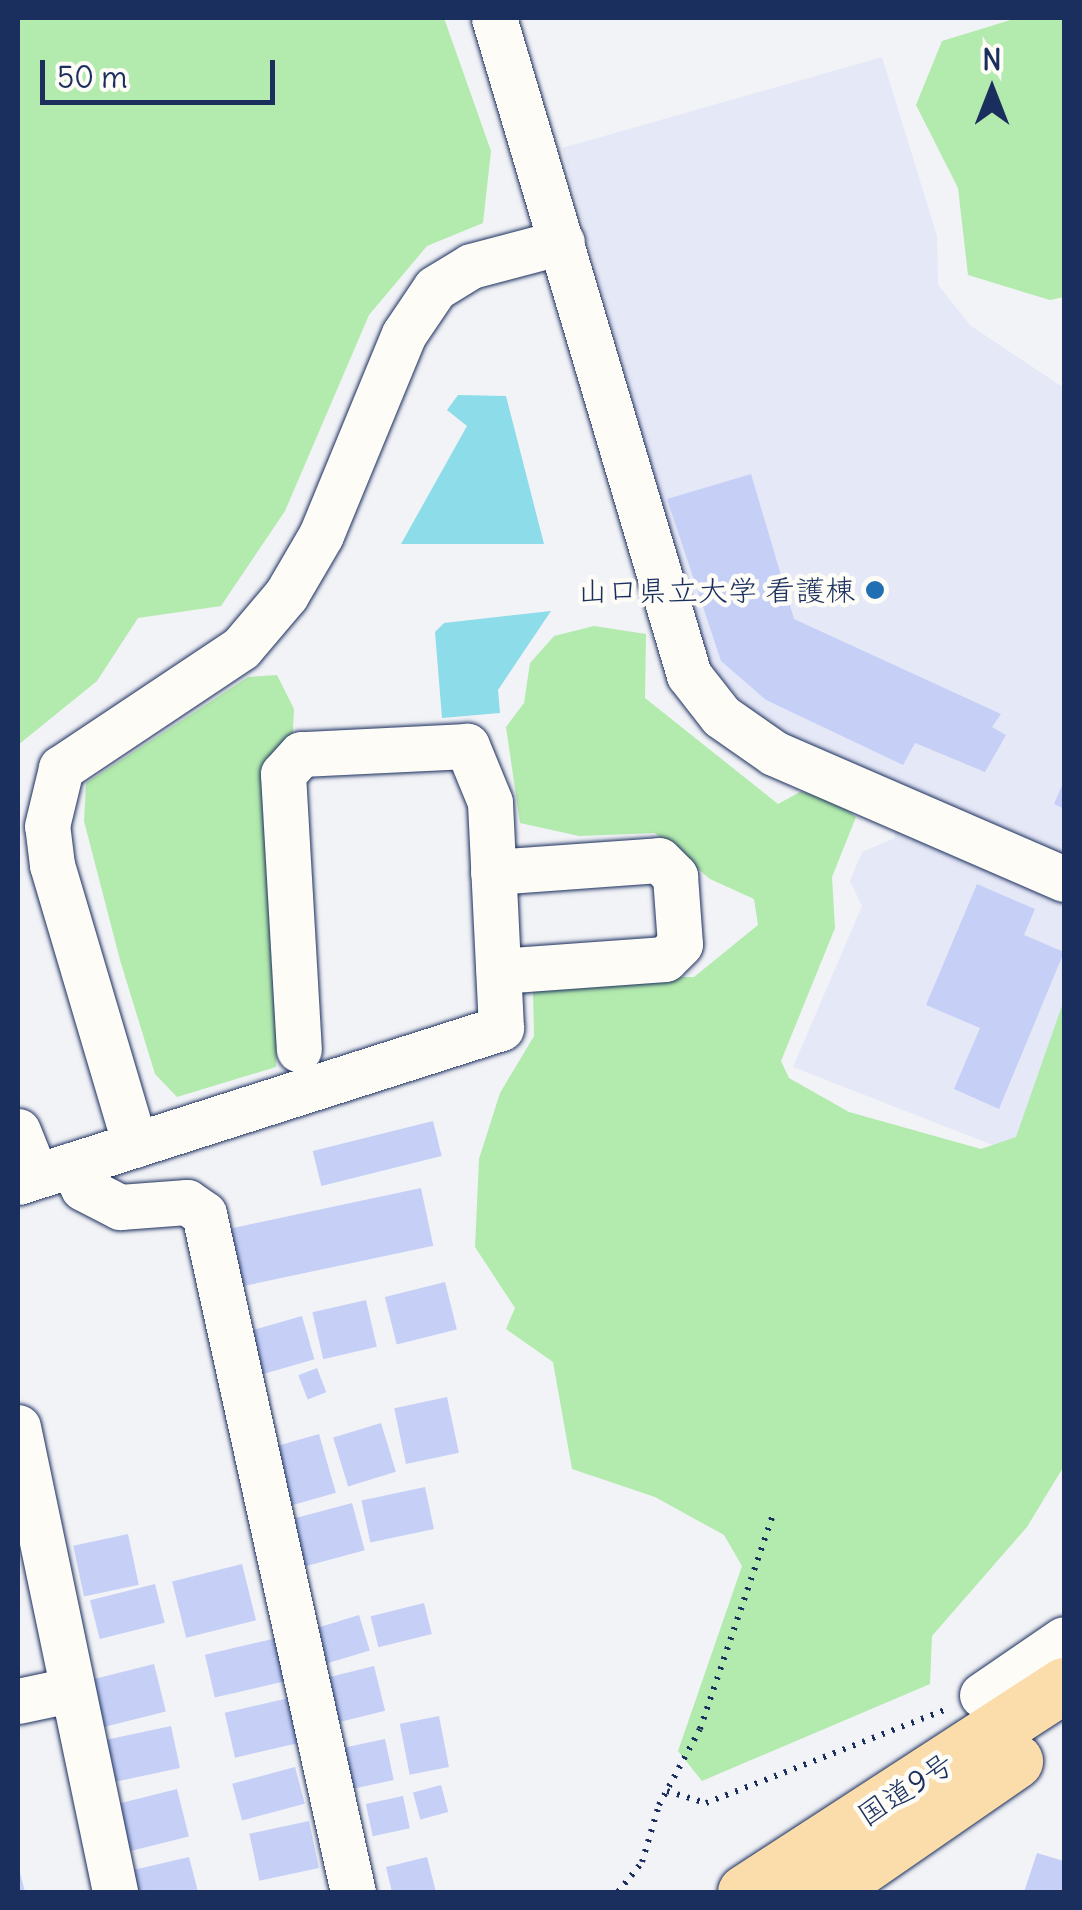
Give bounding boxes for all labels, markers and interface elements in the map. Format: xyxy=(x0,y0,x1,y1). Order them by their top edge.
scale bar xyxy=(45,40,280,102)
north arrow xyxy=(942,40,1042,140)
text: N xyxy=(982,42,1002,78)
text: 50 m xyxy=(57,58,127,96)
place label: 山口県立大学 看護棟 xyxy=(578,572,855,608)
marker: 山口県立大学 看護棟 xyxy=(864,579,886,601)
street label: 国道9号 xyxy=(850,1745,960,1833)

